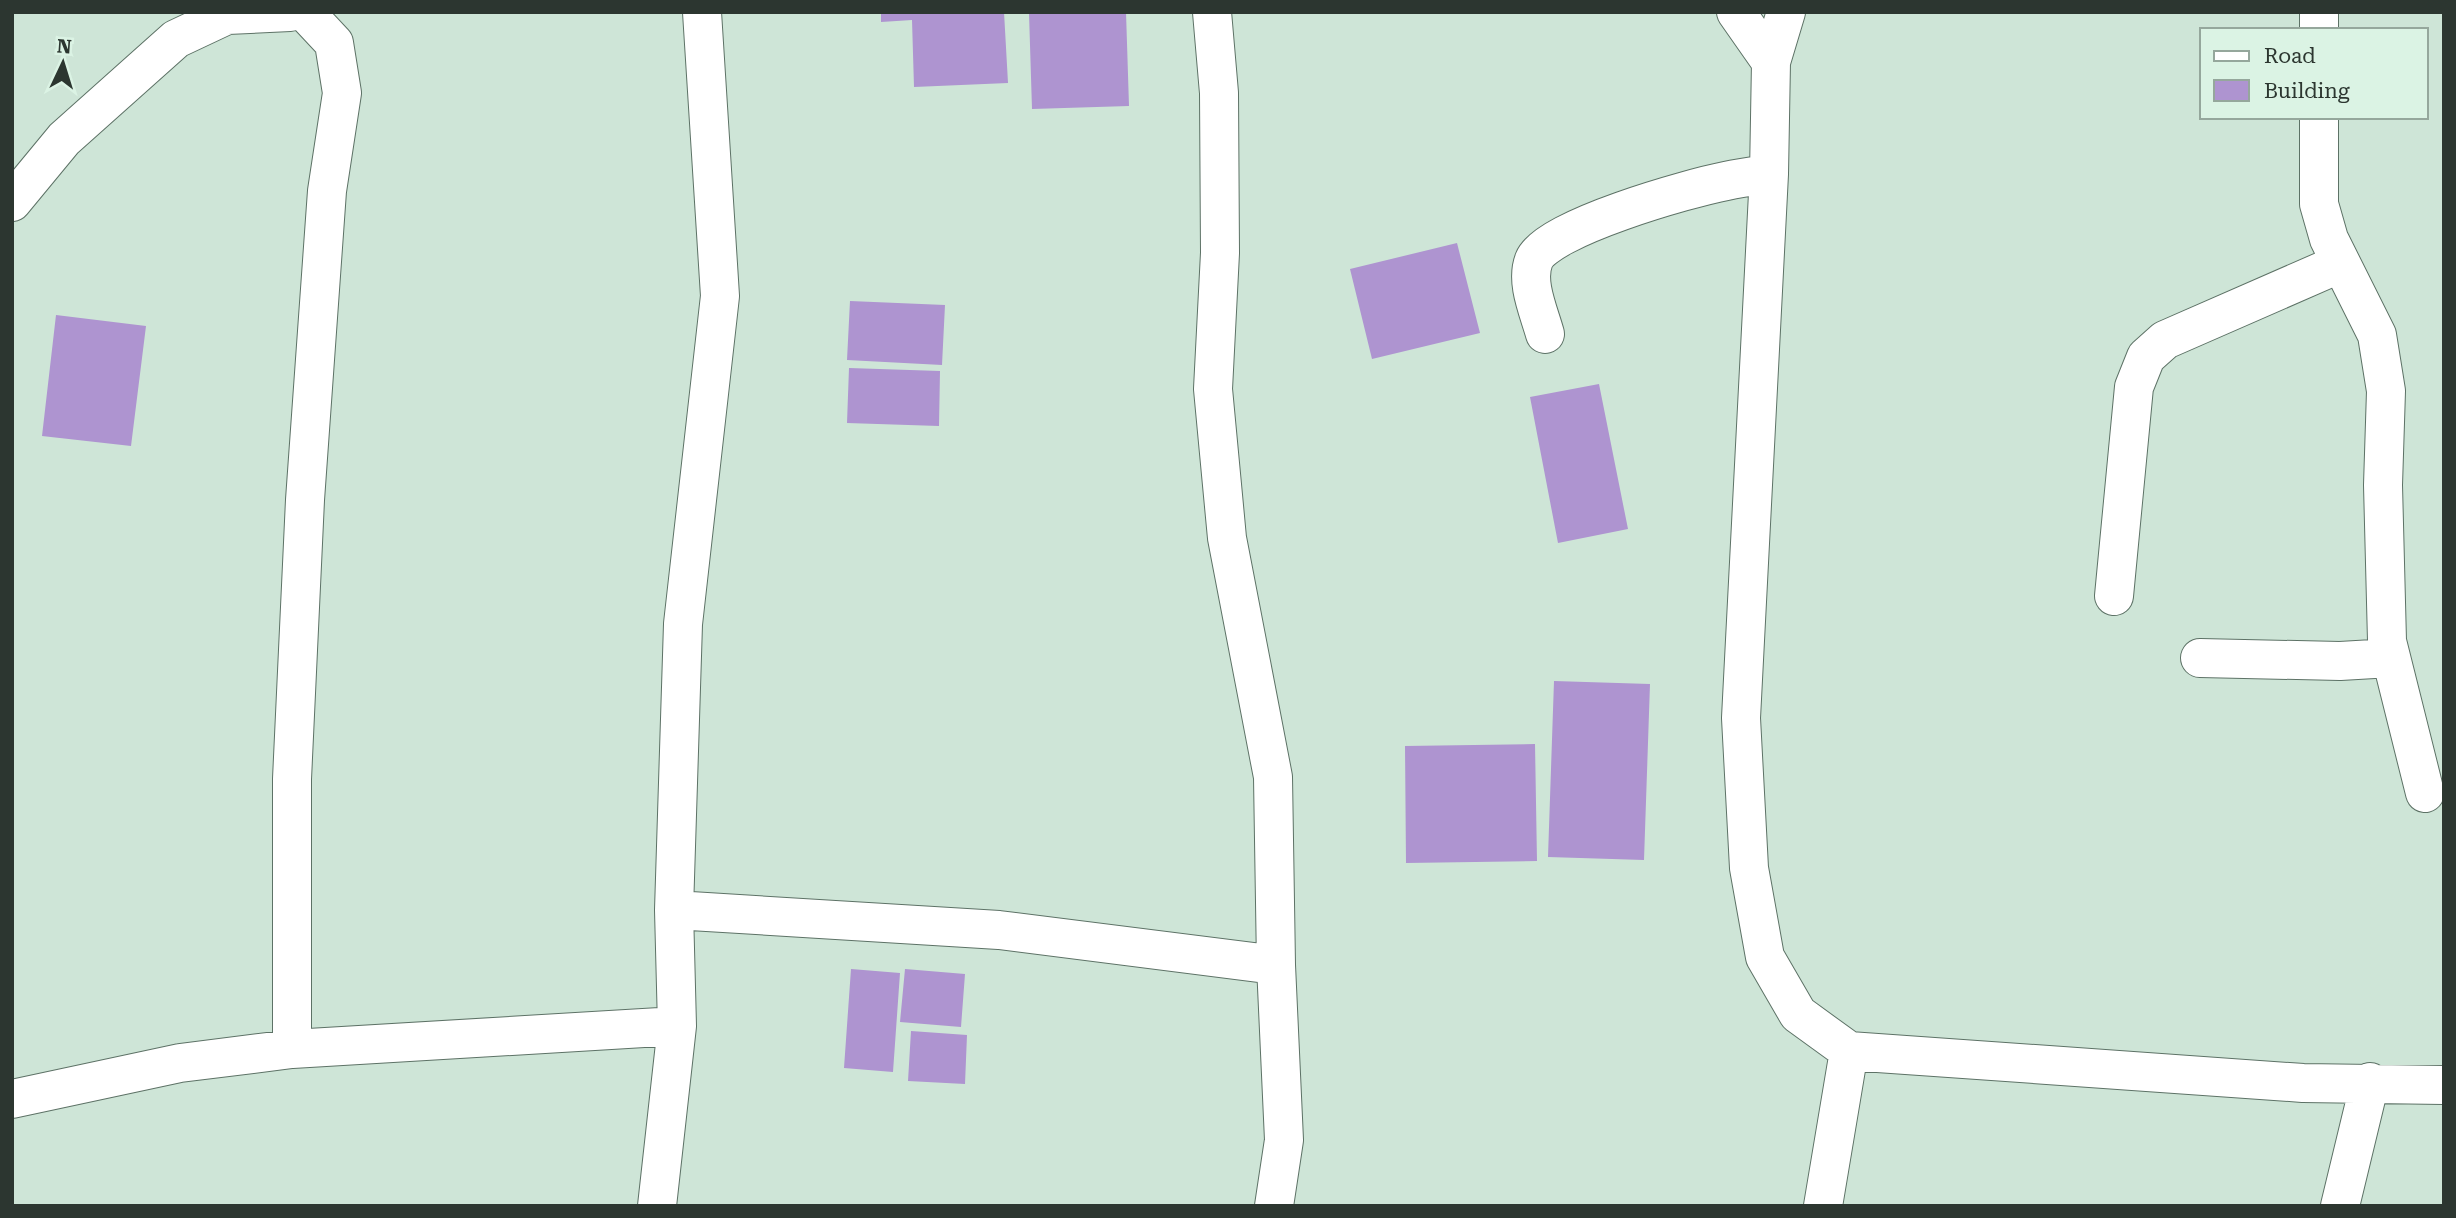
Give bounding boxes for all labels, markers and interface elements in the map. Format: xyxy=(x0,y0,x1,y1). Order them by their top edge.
north arrow xyxy=(28,28,98,98)
legend xyxy=(2200,28,2428,119)
text: N xyxy=(56,35,73,59)
text: Road xyxy=(2264,44,2316,68)
text: Building xyxy=(2264,79,2350,103)

